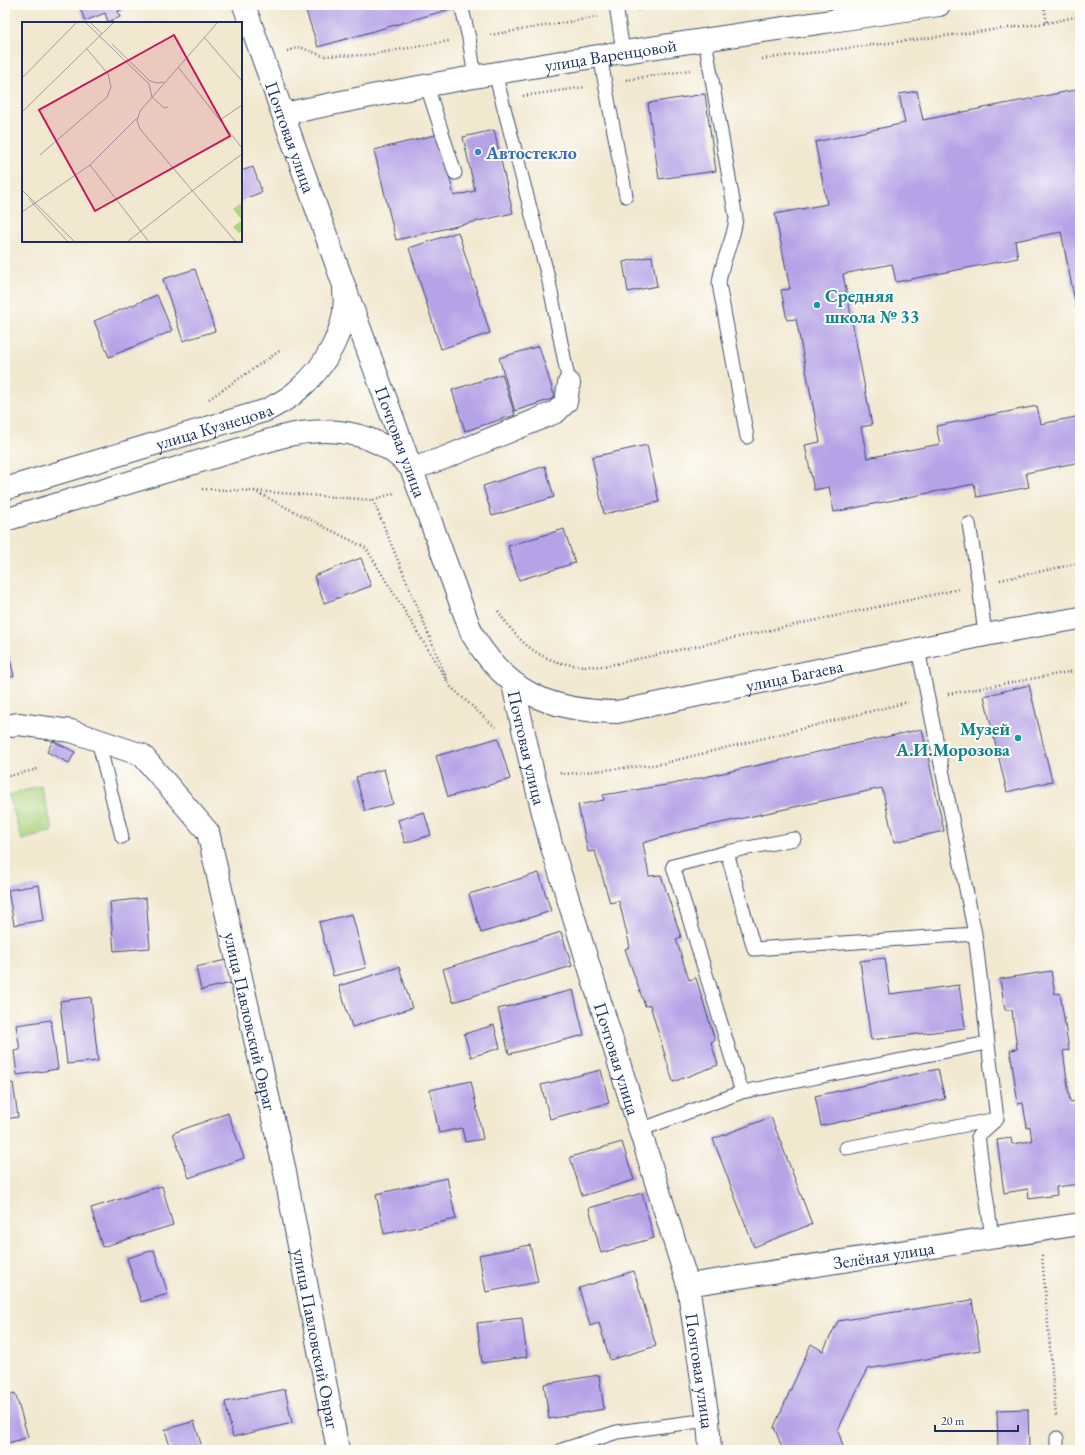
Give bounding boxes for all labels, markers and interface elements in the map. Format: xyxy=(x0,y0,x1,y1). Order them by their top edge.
inset map xyxy=(22,22,242,242)
street label: улица Варенцовой xyxy=(543,33,679,76)
street label: Почтовая улица xyxy=(261,78,322,197)
place label: Автостекло xyxy=(485,141,577,164)
marker: Автостекло xyxy=(473,147,483,157)
place label: Средняя школа № 33 xyxy=(825,284,919,328)
marker: Средняя школа № 33 xyxy=(812,300,822,310)
street label: Почтовая улица xyxy=(370,383,433,501)
street label: улица Кузнецова xyxy=(153,397,277,455)
street label: улица Багаева xyxy=(744,653,846,696)
street label: Почтовая улица xyxy=(503,688,552,808)
place label: Музей А.И.Морозова xyxy=(895,717,1010,761)
marker: Музей А.И.Морозова xyxy=(1013,733,1023,743)
street label: улица Павловский Овраг xyxy=(220,930,282,1113)
street label: Почтовая улица xyxy=(589,999,646,1118)
street label: Зелёная улица xyxy=(831,1235,937,1274)
street label: улица Павловский Овраг xyxy=(288,1247,345,1431)
street label: Почтовая улица xyxy=(681,1311,720,1430)
scale bar xyxy=(935,1407,1018,1433)
text: 20 m xyxy=(941,1413,965,1429)

